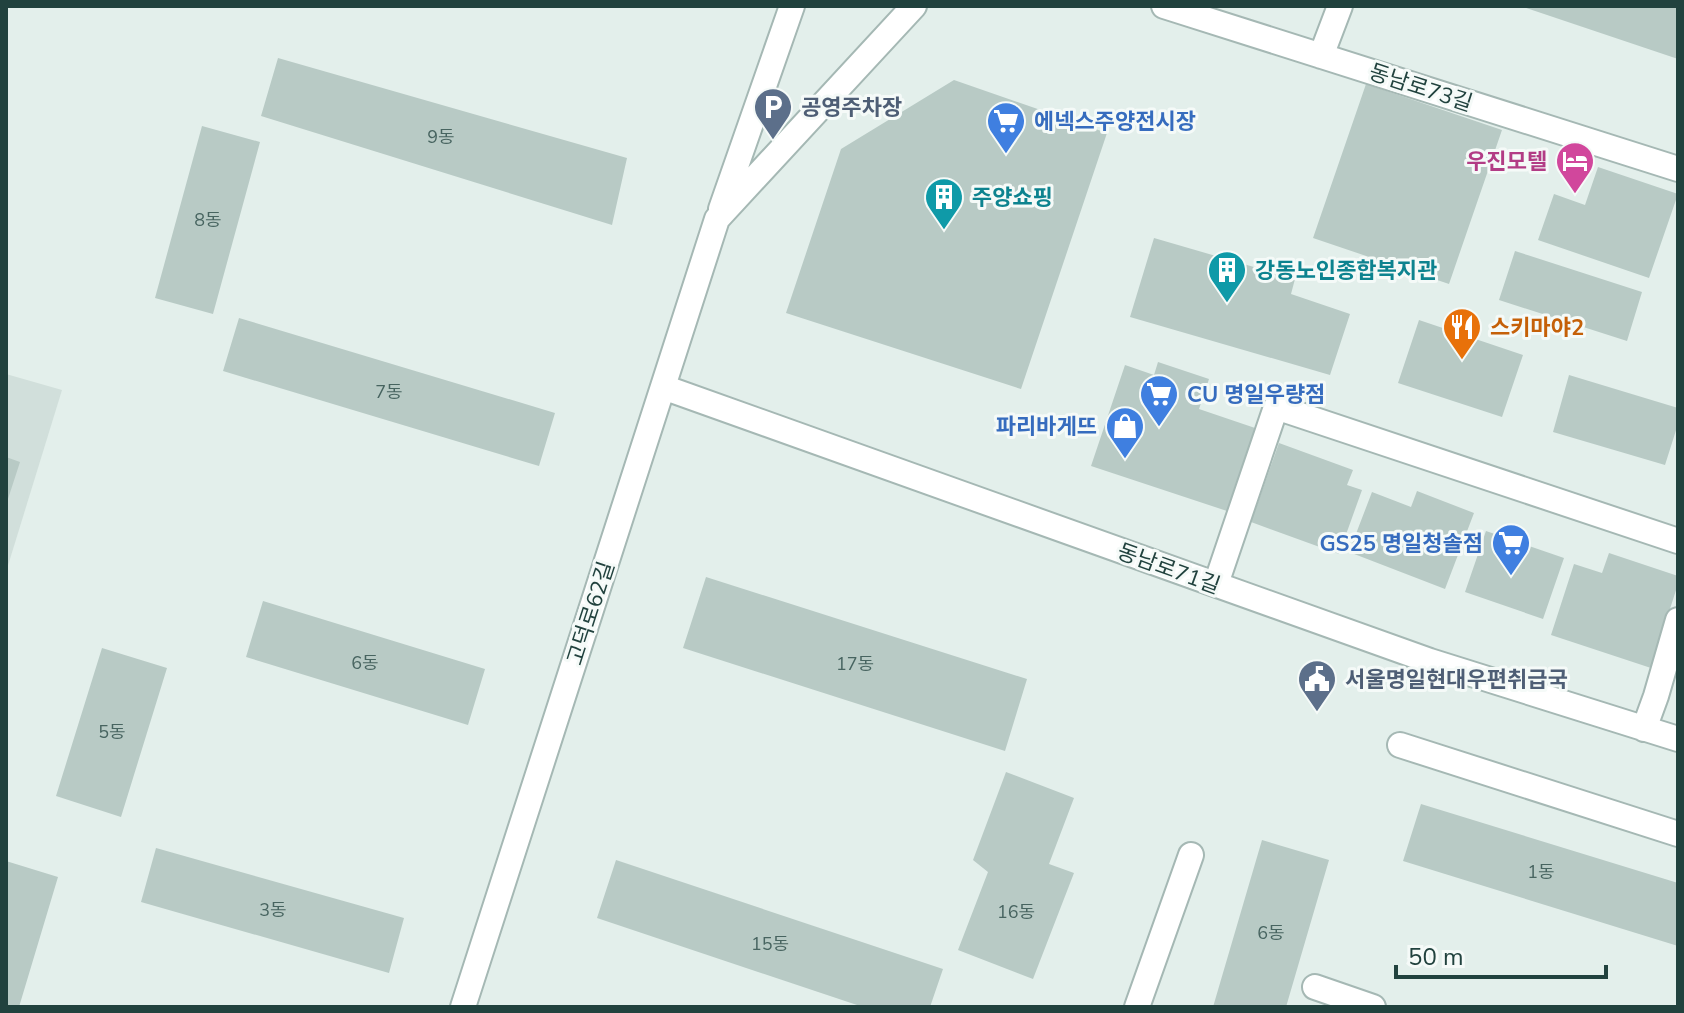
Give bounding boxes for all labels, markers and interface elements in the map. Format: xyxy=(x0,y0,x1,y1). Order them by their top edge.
street label: 동남로73길 xyxy=(1365,57,1476,119)
parking icon: 공영주차장 xyxy=(752,86,794,141)
place label: 공영주차장 xyxy=(801,93,902,123)
supermarket icon: 에넥스주양전시장 xyxy=(985,100,1027,155)
place label: 에넥스주양전시장 xyxy=(1034,107,1196,137)
house number: 9동 xyxy=(427,125,455,149)
hotel icon: 우진모텔 xyxy=(1554,140,1596,195)
place label: 우진모텔 xyxy=(1466,147,1547,177)
building icon: 주양쇼핑 xyxy=(923,176,965,231)
place label: 주양쇼핑 xyxy=(972,183,1053,213)
house number: 8동 xyxy=(194,208,222,232)
building icon: 강동노인종합복지관 xyxy=(1206,249,1248,304)
place label: 강동노인종합복지관 xyxy=(1255,256,1437,286)
restaurant icon: 스키마야2 xyxy=(1441,306,1483,361)
place label: 스키마야2 xyxy=(1490,313,1584,343)
supermarket icon: CU 명일우량점 xyxy=(1138,373,1180,428)
house number: 7동 xyxy=(375,380,403,404)
place label: CU 명일우량점 xyxy=(1187,380,1325,410)
shop icon: 파리바게뜨 xyxy=(1104,405,1146,460)
place label: 파리바게뜨 xyxy=(996,412,1097,442)
supermarket icon: GS25 명일청솔점 xyxy=(1490,522,1532,577)
place label: GS25 명일청솔점 xyxy=(1319,529,1483,559)
street label: 동남로71길 xyxy=(1113,536,1224,601)
street label: 고덕로62길 xyxy=(560,558,622,669)
house number: 6동 xyxy=(351,651,379,675)
house number: 17동 xyxy=(836,652,874,676)
public building icon: 서울명일현대우편취급국 xyxy=(1296,658,1338,713)
place label: 서울명일현대우편취급국 xyxy=(1345,665,1568,695)
house number: 5동 xyxy=(98,720,126,744)
house number: 1동 xyxy=(1527,860,1555,884)
house number: 3동 xyxy=(259,898,287,922)
house number: 16동 xyxy=(997,900,1035,924)
house number: 6동 xyxy=(1257,921,1285,945)
scale bar xyxy=(1396,929,1606,979)
house number: 15동 xyxy=(751,932,789,956)
text: 50 m xyxy=(1408,941,1464,973)

